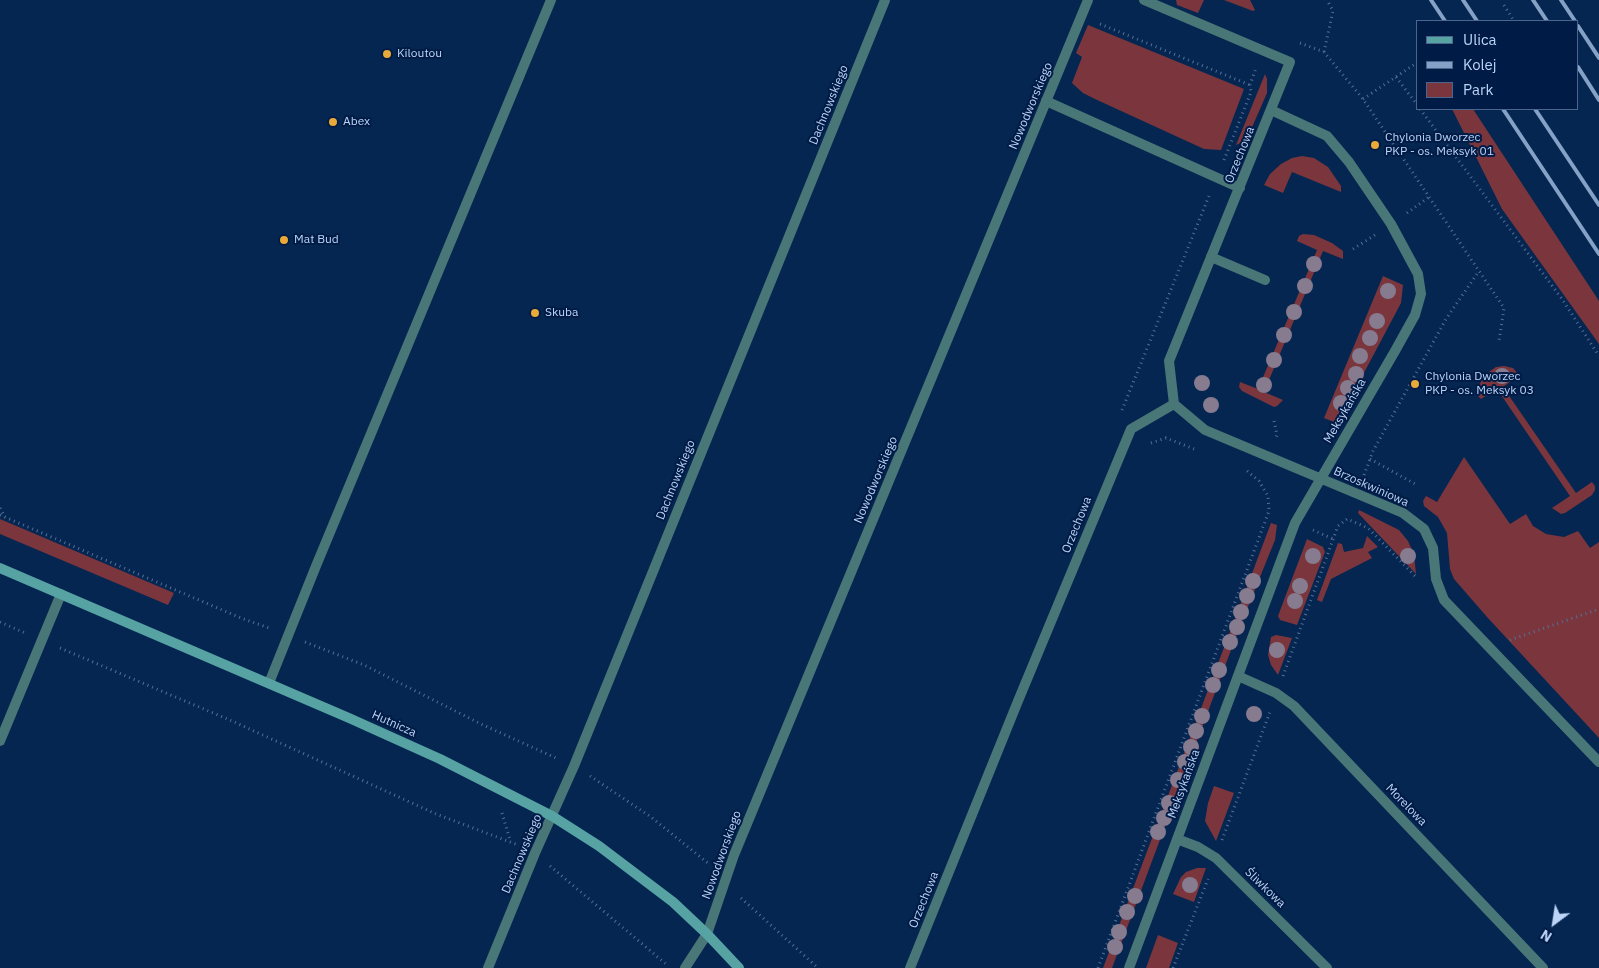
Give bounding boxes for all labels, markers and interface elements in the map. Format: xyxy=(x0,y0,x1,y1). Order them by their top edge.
legend xyxy=(1416,20,1579,110)
text: Ulica xyxy=(1463,30,1497,49)
place label: Kiloutou xyxy=(397,47,442,61)
marker: Kiloutou xyxy=(381,48,393,60)
text: Kolej xyxy=(1463,55,1497,74)
street label: Nowodworskiego xyxy=(1006,60,1056,152)
street label: Dachnowskiego xyxy=(806,63,852,147)
text: Park xyxy=(1463,80,1493,99)
place label: Abex xyxy=(343,115,370,129)
marker: Abex xyxy=(327,116,339,128)
street label: Orzechowa xyxy=(1222,125,1258,185)
place label: Chylonia Dworzec PKP - os. Meksyk 01 xyxy=(1385,131,1494,159)
marker: Chylonia Dworzec PKP - os. Meksyk 01 xyxy=(1369,139,1381,151)
place label: Mat Bud xyxy=(294,233,339,247)
marker: Mat Bud xyxy=(278,234,290,246)
place label: Skuba xyxy=(545,306,578,320)
marker: Skuba xyxy=(529,307,541,319)
place label: Chylonia Dworzec PKP - os. Meksyk 03 xyxy=(1425,370,1534,398)
street label: Meksykańska xyxy=(1321,376,1369,446)
marker: Chylonia Dworzec PKP - os. Meksyk 03 xyxy=(1409,378,1421,390)
street label: Nowodworskiego xyxy=(851,434,901,526)
street label: Dachnowskiego xyxy=(653,438,699,522)
street label: Brzoskwiniowa xyxy=(1331,464,1411,510)
street label: Orzechowa xyxy=(1059,495,1095,555)
street label: Hutnicza xyxy=(369,708,419,740)
street label: Meksykańska xyxy=(1165,748,1203,820)
street label: Morelowa xyxy=(1382,781,1430,829)
street label: Nowodworskiego xyxy=(699,809,745,901)
street label: Dachnowskiego xyxy=(499,812,545,896)
street label: Śliwkowa xyxy=(1242,865,1288,911)
street label: Orzechowa xyxy=(906,870,942,930)
north arrow xyxy=(1529,898,1579,948)
text: N xyxy=(1537,926,1555,946)

